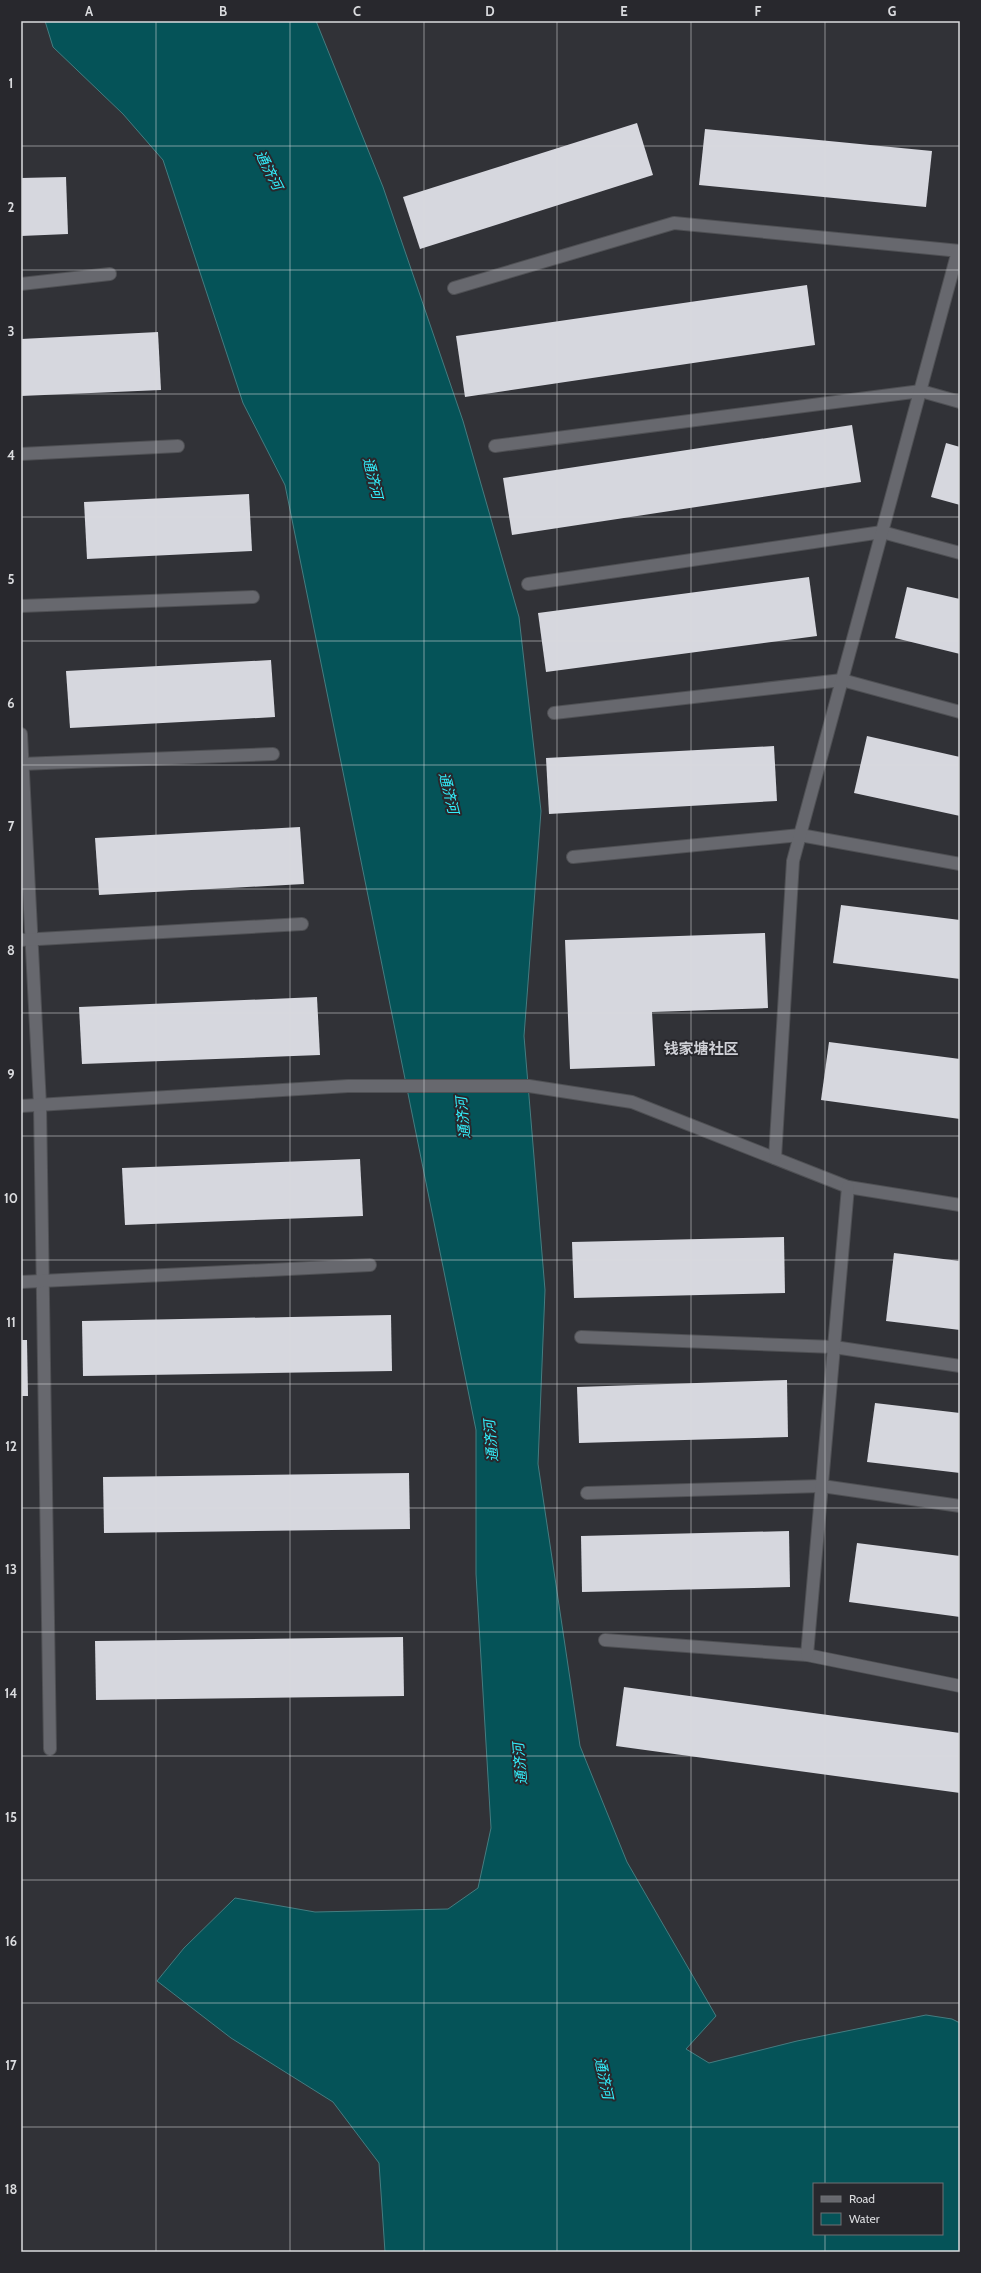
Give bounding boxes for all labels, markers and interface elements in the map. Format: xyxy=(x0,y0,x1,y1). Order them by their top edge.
text: A xyxy=(85,3,94,19)
text: B xyxy=(219,3,227,19)
text: C xyxy=(353,3,361,19)
text: D xyxy=(485,3,495,19)
text: E xyxy=(620,3,628,19)
text: F xyxy=(755,3,762,19)
text: G xyxy=(888,3,897,19)
text: 1 xyxy=(9,75,13,91)
water label: 通济河 xyxy=(251,147,288,195)
text: 2 xyxy=(8,199,15,215)
text: 3 xyxy=(7,323,15,339)
text: 4 xyxy=(7,447,15,463)
water label: 通济河 xyxy=(359,455,388,503)
text: 5 xyxy=(8,571,15,587)
text: 6 xyxy=(7,695,15,711)
water label: 通济河 xyxy=(435,770,464,818)
text: 7 xyxy=(8,818,15,834)
text: 8 xyxy=(7,942,15,958)
district label: 钱家塘社区 xyxy=(663,1040,739,1058)
text: 9 xyxy=(7,1066,15,1082)
water label: 通济河 xyxy=(452,1093,474,1140)
text: 10 xyxy=(4,1190,18,1206)
text: 11 xyxy=(6,1314,16,1330)
water label: 通济河 xyxy=(480,1416,502,1463)
text: 12 xyxy=(5,1438,17,1454)
text: 13 xyxy=(5,1561,17,1577)
text: 14 xyxy=(5,1685,17,1701)
water label: 通济河 xyxy=(509,1739,531,1786)
text: 15 xyxy=(5,1809,17,1825)
text: 16 xyxy=(5,1933,17,1949)
water label: 通济河 xyxy=(591,2056,618,2103)
text: 17 xyxy=(5,2057,17,2073)
text: 18 xyxy=(5,2181,17,2197)
legend xyxy=(813,2183,943,2235)
text: Road xyxy=(849,2191,875,2206)
text: Water xyxy=(849,2211,880,2226)

